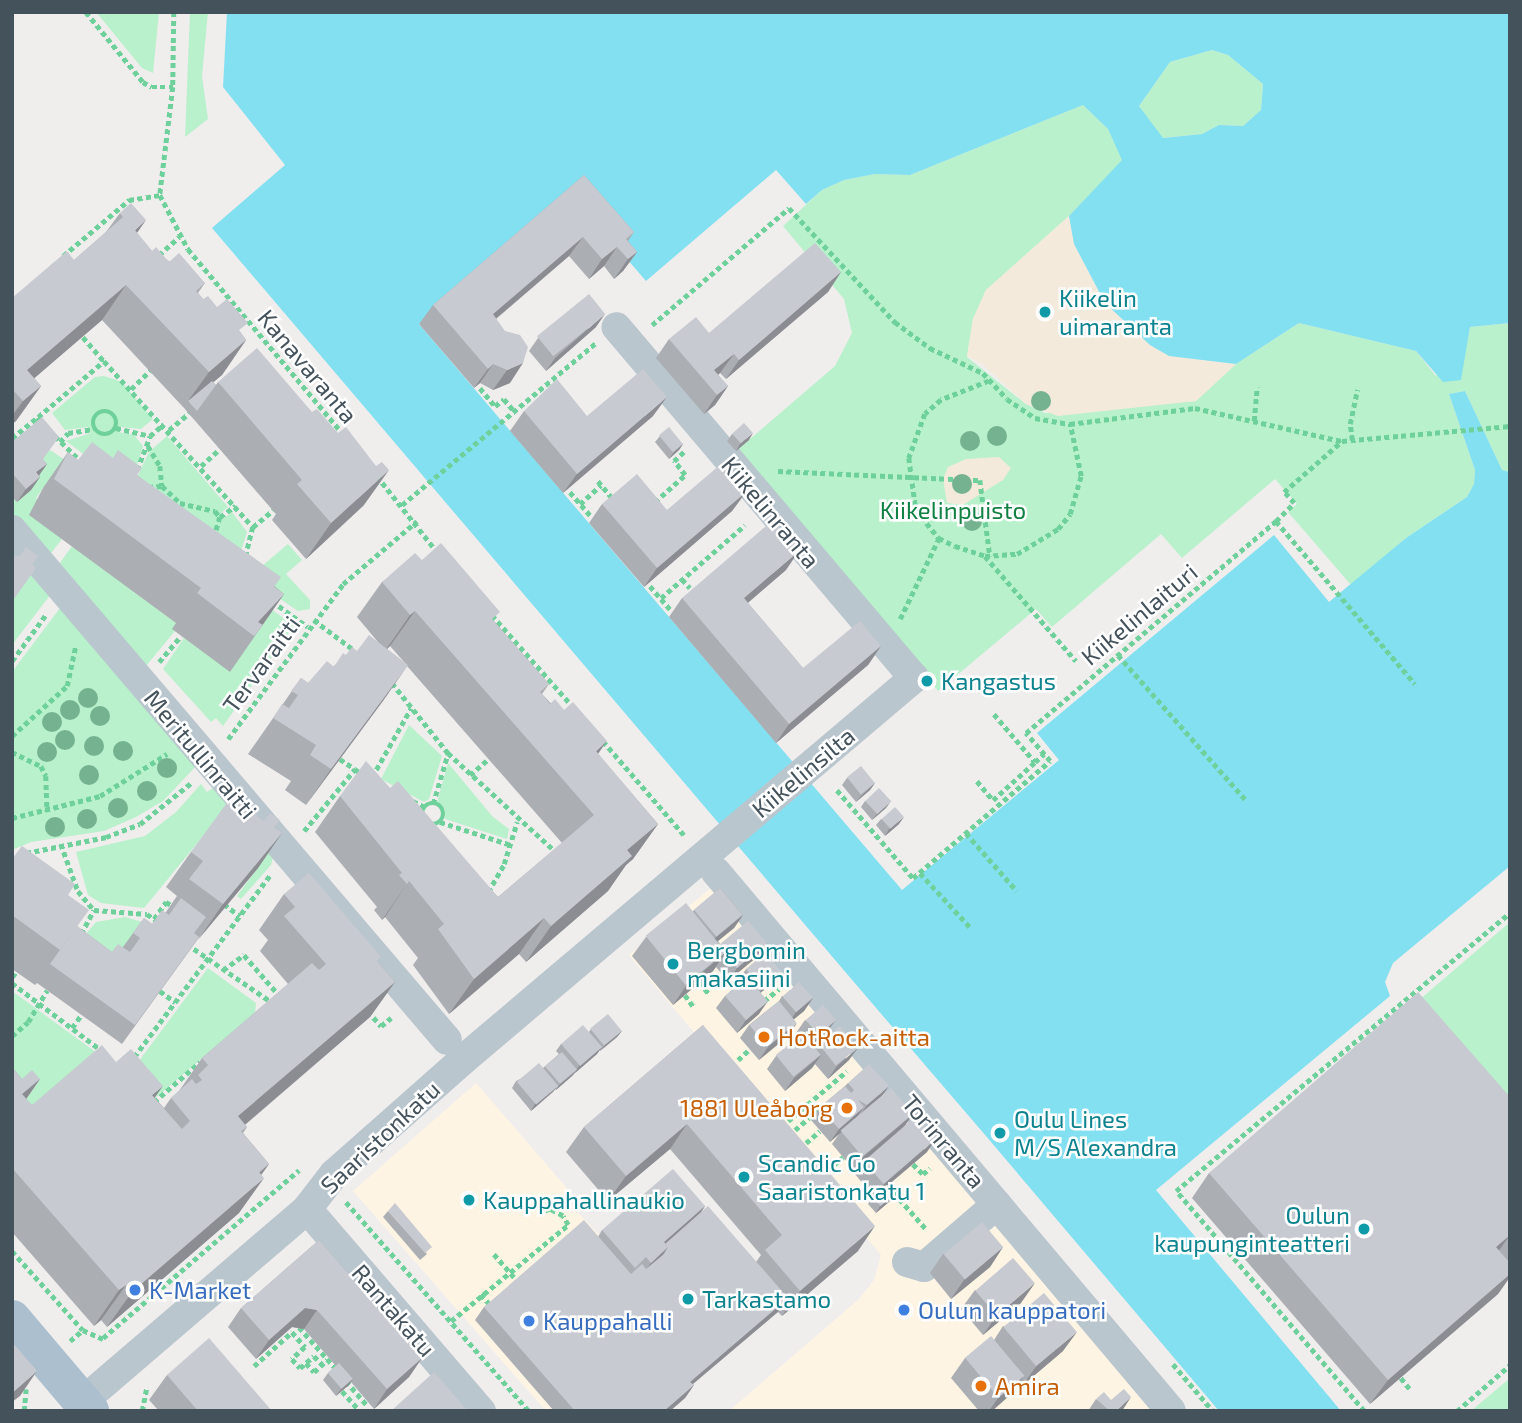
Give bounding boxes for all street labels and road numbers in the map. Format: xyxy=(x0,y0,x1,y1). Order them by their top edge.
street label: Kanavaranta xyxy=(252,303,364,429)
street label: Kiikelinranta xyxy=(716,450,826,574)
street label: Kiikelinlaituri xyxy=(1075,557,1203,671)
street label: Tervaraitti xyxy=(216,610,306,718)
street label: Meritullinraitti xyxy=(139,684,263,824)
street label: Kiikelinsilta xyxy=(746,721,860,823)
street label: Saaristonkatu xyxy=(314,1074,446,1200)
street label: Torinranta xyxy=(896,1088,992,1194)
street label: Rantakatu xyxy=(346,1258,442,1362)

